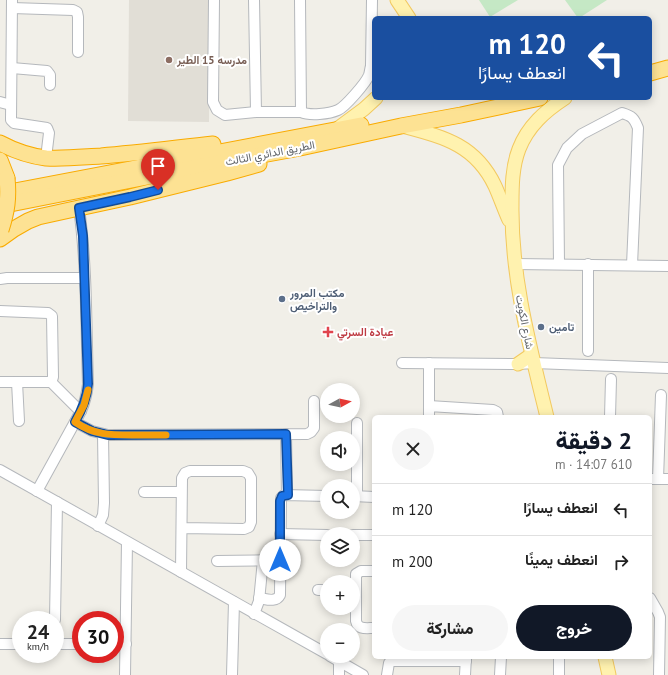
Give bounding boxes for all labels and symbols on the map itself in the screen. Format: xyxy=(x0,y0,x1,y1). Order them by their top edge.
place label: مدرسه 15 الطير xyxy=(176,53,247,67)
marker: مدرسه 15 الطير xyxy=(164,55,174,65)
street label: الطريق الدائري الثالث xyxy=(224,137,317,171)
pin xyxy=(141,149,175,190)
place label: مكتب المرور والتراخيص xyxy=(289,286,344,313)
marker: مكتب المرور والتراخيص xyxy=(277,294,287,304)
street label: شارع الكويت xyxy=(512,294,537,351)
place label: تامين xyxy=(549,320,574,334)
marker: تامين xyxy=(536,322,546,332)
place label: عيادة السرتي xyxy=(337,325,393,341)
marker: عيادة السرتي xyxy=(322,326,334,338)
north arrow xyxy=(320,383,360,423)
position arrow xyxy=(259,539,301,581)
speed limit sign: 30 xyxy=(72,611,124,663)

